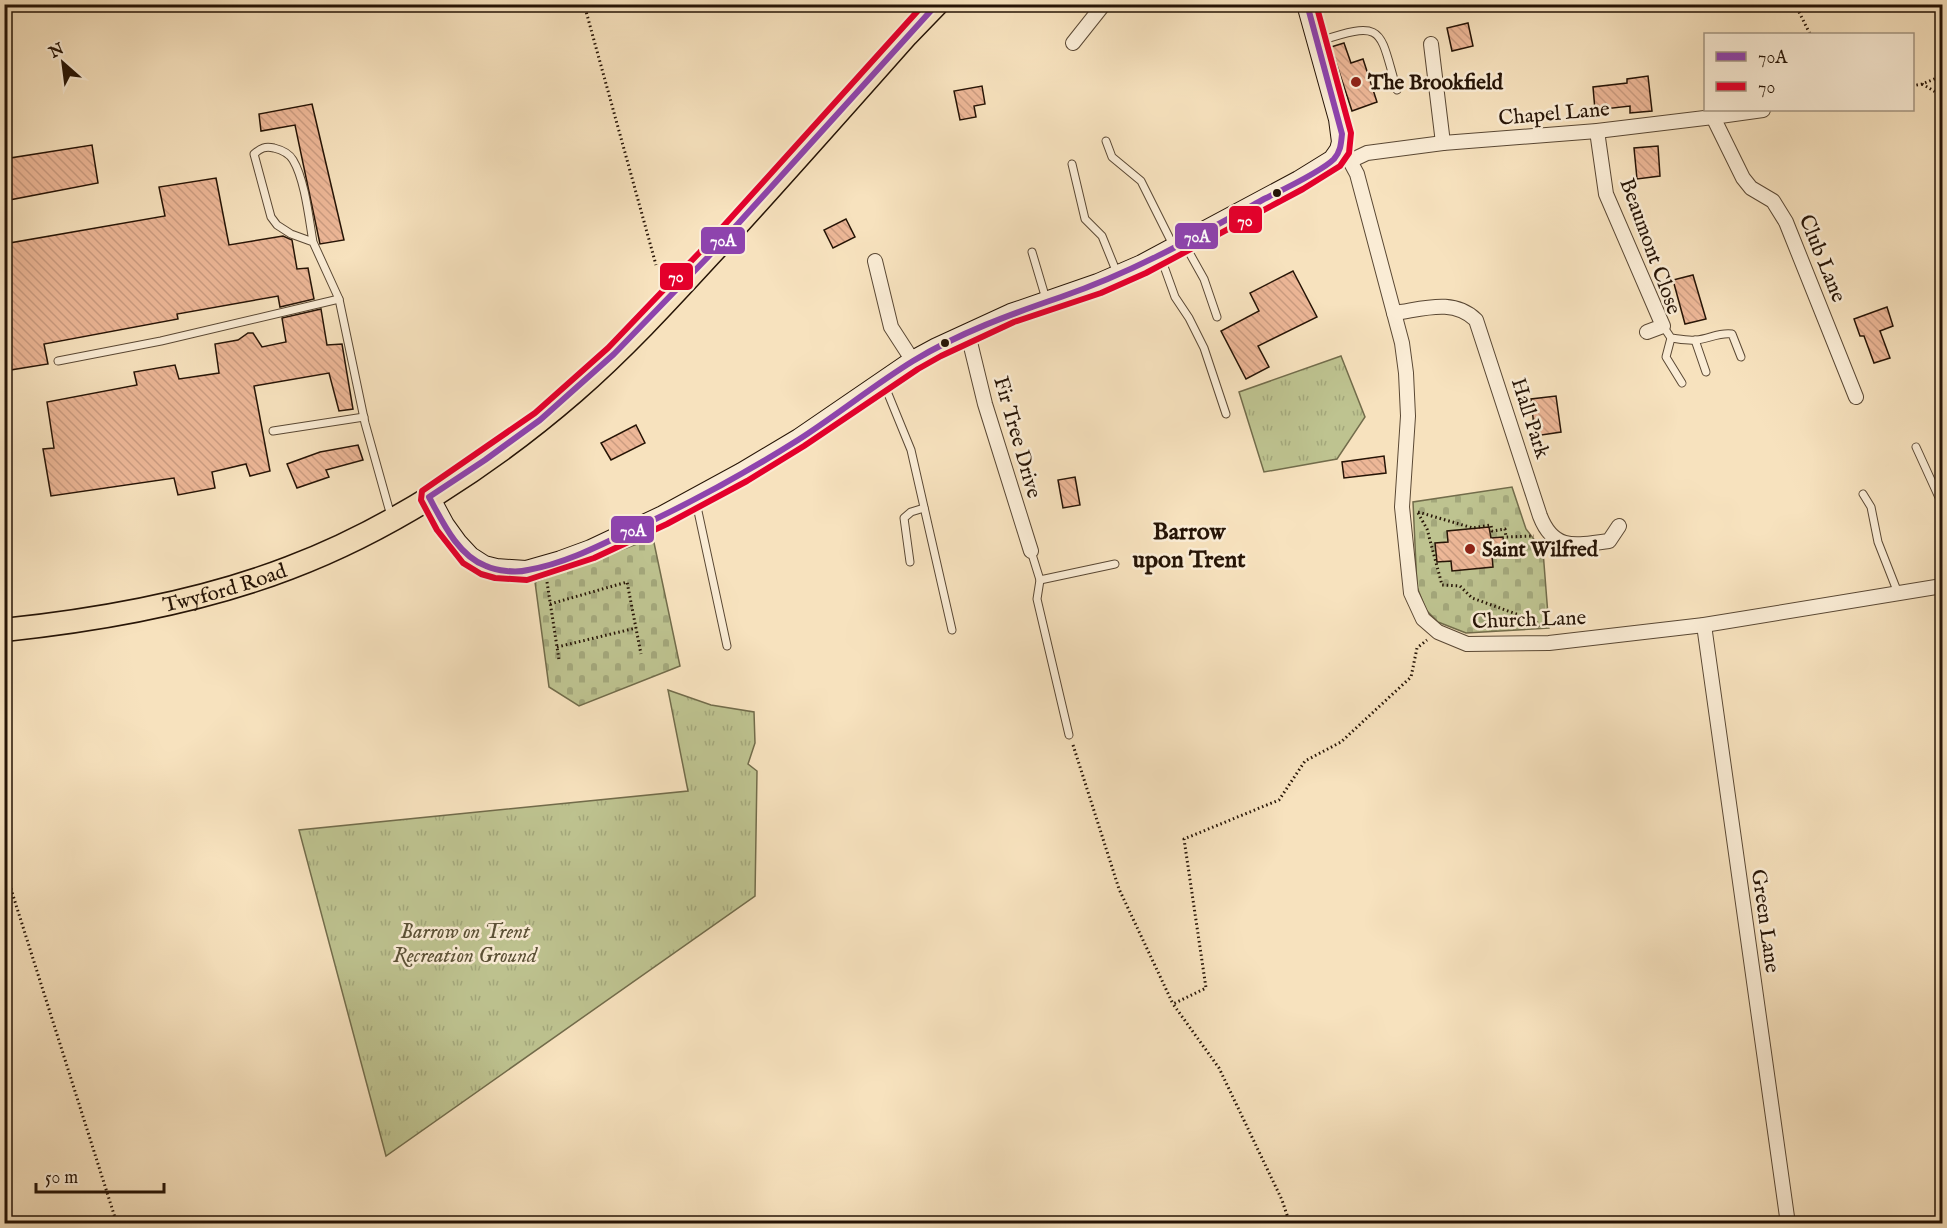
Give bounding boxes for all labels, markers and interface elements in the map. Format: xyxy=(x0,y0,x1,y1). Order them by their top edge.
north arrow xyxy=(33,33,93,93)
legend xyxy=(1704,33,1914,111)
text: N xyxy=(45,39,68,64)
text: 70A xyxy=(1758,47,1788,70)
place label: The Brookfield xyxy=(1367,70,1504,97)
marker: The Brookfield xyxy=(1349,75,1363,89)
text: 70 xyxy=(1758,77,1775,100)
street label: Chapel Lane xyxy=(1497,96,1611,133)
street label: Beaumont Close xyxy=(1612,175,1687,319)
unlabelled marker xyxy=(1271,187,1283,199)
line badge: 70 xyxy=(1228,205,1263,234)
street label: Club Lane xyxy=(1792,211,1852,307)
text: 70 xyxy=(1237,212,1253,232)
line badge: 70A xyxy=(1174,222,1219,250)
line badge: 70A xyxy=(700,226,746,255)
text: 70A xyxy=(1184,228,1211,248)
text: 70A xyxy=(710,232,737,252)
line badge: 70 xyxy=(659,262,694,291)
text: 70 xyxy=(668,268,684,288)
unlabelled marker xyxy=(939,337,951,349)
street label: Fir Tree Drive xyxy=(986,373,1047,502)
street label: Hall Park xyxy=(1504,375,1555,463)
line badge: 70A xyxy=(610,515,655,544)
district label: Barrow upon Trent xyxy=(1133,517,1246,576)
text: 70A xyxy=(620,522,647,542)
place label: Saint Wilfred xyxy=(1482,537,1599,564)
marker: Saint Wilfred xyxy=(1463,542,1477,556)
street label: Twyford Road xyxy=(161,558,291,620)
street label: Church Lane xyxy=(1471,605,1587,636)
street label: Green Lane xyxy=(1744,868,1785,975)
park label: Barrow on Trent Recreation Ground xyxy=(393,919,539,970)
scale bar xyxy=(36,1156,164,1194)
text: 50 m xyxy=(45,1167,78,1190)

